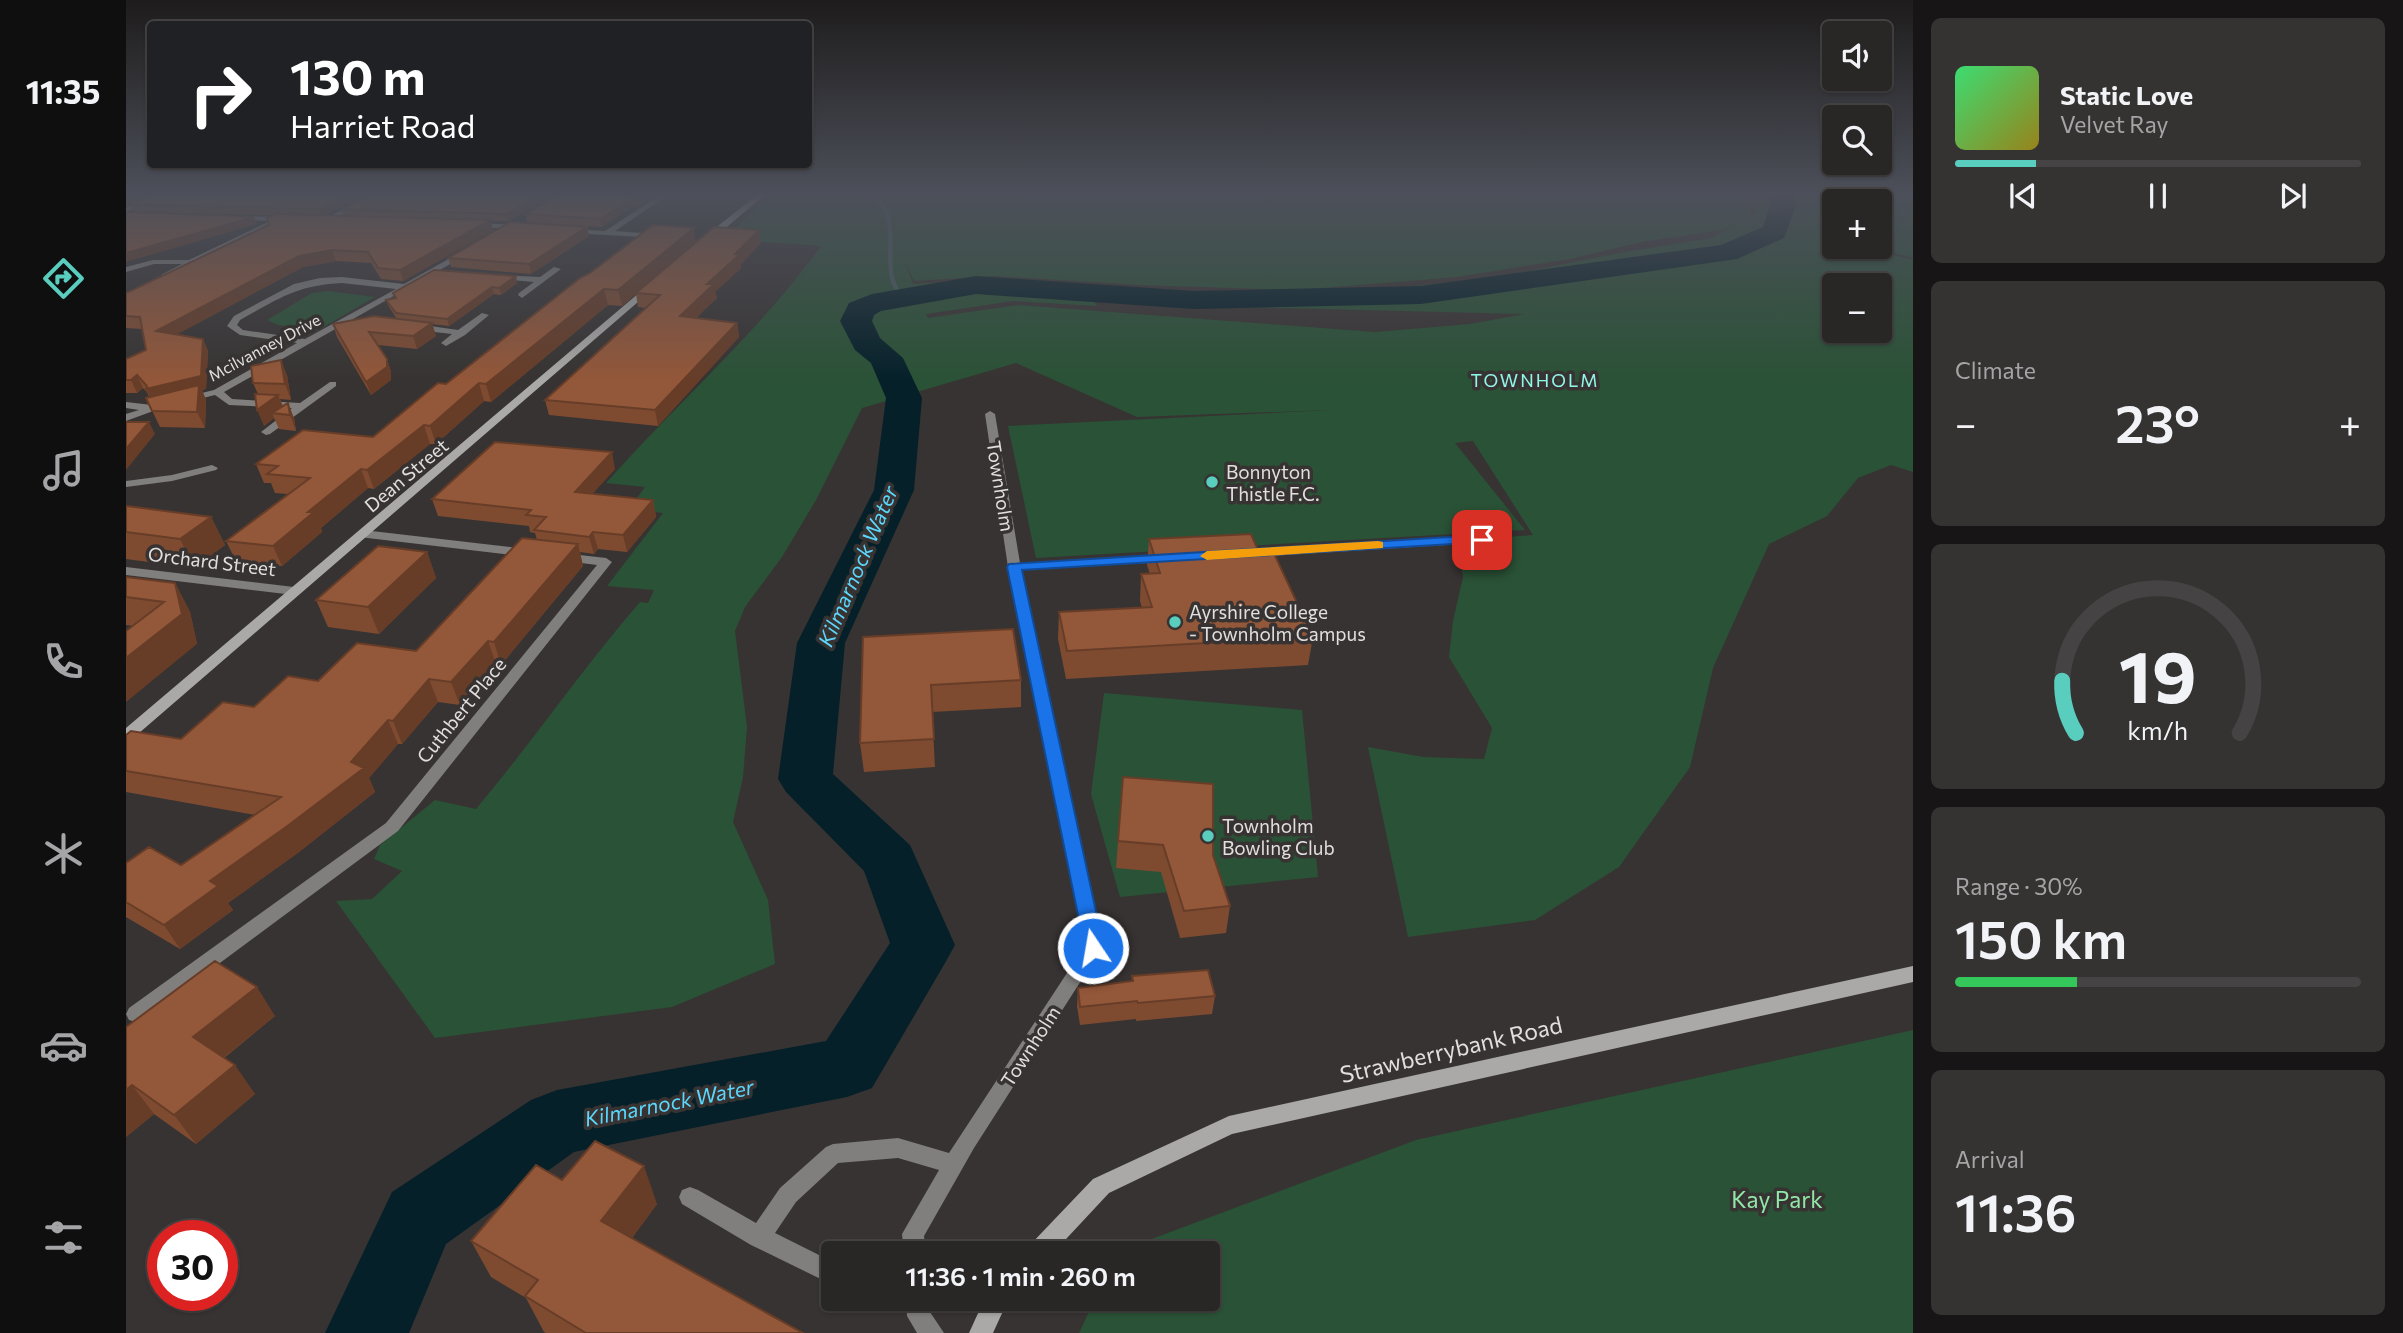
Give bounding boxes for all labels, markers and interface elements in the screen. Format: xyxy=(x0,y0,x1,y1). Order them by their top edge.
map controls xyxy=(1822,21,1892,343)
button: sound xyxy=(1822,21,1892,91)
text: 130 m xyxy=(290,45,425,105)
icon: right xyxy=(175,49,266,140)
text: 11:35 xyxy=(26,71,100,111)
text: Static Love xyxy=(2060,79,2193,110)
text: Harriet Road xyxy=(290,105,475,145)
button: search xyxy=(1822,105,1892,175)
text: Velvet Ray xyxy=(2060,110,2168,138)
icon: previous xyxy=(2004,177,2042,215)
icon: pause xyxy=(2139,177,2177,215)
icon: next xyxy=(2274,177,2312,215)
button: + xyxy=(1822,189,1892,259)
icon: directions xyxy=(39,254,88,303)
button: − xyxy=(1822,273,1892,343)
street label: Mcilvanney Drive xyxy=(205,309,323,385)
text: Climate xyxy=(1955,356,2036,384)
district label: TOWNHOLM xyxy=(1471,369,1599,391)
text: 23° xyxy=(2115,390,2200,454)
text: − xyxy=(1955,399,1977,446)
text: + xyxy=(2339,399,2361,446)
street label: Dean Street xyxy=(359,433,453,517)
street label: Townholm xyxy=(982,439,1020,533)
icon: music xyxy=(39,446,88,495)
place label: Bonnyton Thistle F.C. xyxy=(1226,460,1320,505)
marker: Bonnyton Thistle F.C. xyxy=(1204,474,1220,490)
water label: Kilmarnock Water xyxy=(812,481,902,650)
pin xyxy=(1452,510,1512,570)
icon: arrive xyxy=(1463,521,1501,559)
street label: Orchard Street xyxy=(147,542,277,580)
place label: Ayrshire College - Townholm Campus xyxy=(1189,600,1366,645)
marker: Ayrshire College - Townholm Campus xyxy=(1167,614,1183,630)
text: 19 xyxy=(2119,629,2197,718)
icon: phone xyxy=(39,637,88,686)
street label: Cuthbert Place xyxy=(412,653,510,767)
text: km/h xyxy=(2128,714,2188,744)
place label: Townholm Bowling Club xyxy=(1222,814,1335,859)
marker: Townholm Bowling Club xyxy=(1200,828,1216,844)
icon: climate xyxy=(39,829,88,878)
text: Range · 30% xyxy=(1955,872,2083,900)
text: 150 km xyxy=(1955,906,2127,970)
position arrow xyxy=(1056,911,1130,985)
street label: Townholm xyxy=(995,1001,1065,1091)
street label: Strawberrybank Road xyxy=(1337,1010,1565,1088)
icon: car xyxy=(39,1021,88,1070)
water label: Kilmarnock Water xyxy=(582,1073,756,1131)
text: Arrival xyxy=(1955,1145,2025,1173)
text: 11:36 xyxy=(1955,1179,2076,1243)
park label: Kay Park xyxy=(1731,1185,1823,1213)
icon: filters xyxy=(39,1213,88,1262)
speed limit sign: 30 xyxy=(147,1220,238,1311)
text: 11:36 · 1 min · 260 m xyxy=(905,1260,1136,1291)

